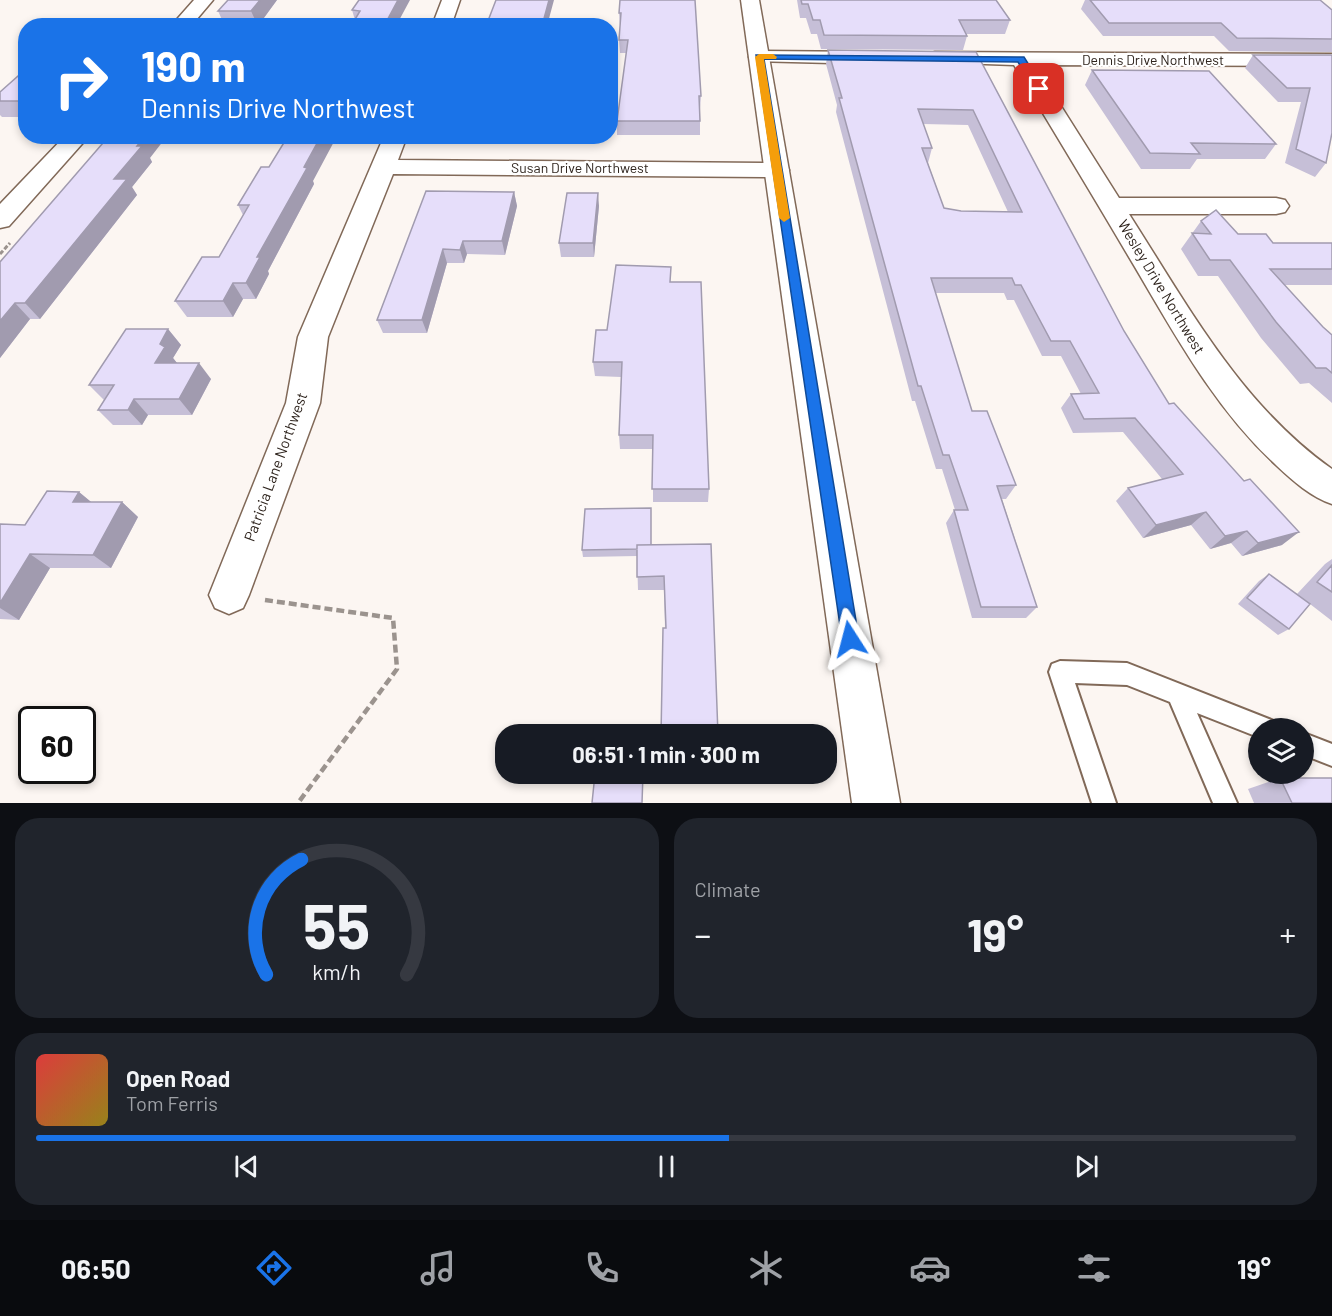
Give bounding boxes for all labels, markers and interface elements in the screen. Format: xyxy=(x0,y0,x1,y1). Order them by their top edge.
text: 190 m xyxy=(141,40,246,90)
icon: right xyxy=(42,42,120,120)
street label: Dennis Drive Northwest xyxy=(1082,51,1224,68)
pin xyxy=(1013,63,1064,114)
icon: arrive xyxy=(1022,72,1055,105)
text: Dennis Drive Northwest xyxy=(141,91,415,123)
street label: Susan Drive Northwest xyxy=(511,159,649,176)
street label: Wesley Drive Northwest xyxy=(1115,216,1209,357)
street label: Patricia Lane Northwest xyxy=(240,390,310,544)
position arrow xyxy=(818,607,882,671)
speed limit sign: 60 xyxy=(18,706,96,784)
map controls xyxy=(1248,718,1314,784)
button: layers xyxy=(1248,718,1314,784)
text: 06:51 · 1 min · 300 m xyxy=(572,741,760,767)
text: Climate xyxy=(695,877,761,901)
text: 55 xyxy=(303,887,370,961)
text: 19° xyxy=(967,907,1024,961)
text: − xyxy=(695,914,711,954)
text: + xyxy=(1280,914,1296,954)
text: km/h xyxy=(312,959,361,984)
text: Open Road xyxy=(126,1065,230,1091)
text: Tom Ferris xyxy=(126,1091,218,1115)
icon: previous xyxy=(230,1150,263,1183)
icon: pause xyxy=(650,1150,683,1183)
icon: next xyxy=(1070,1150,1103,1183)
icon: directions xyxy=(253,1247,295,1289)
icon: music xyxy=(417,1247,459,1289)
icon: phone xyxy=(581,1247,623,1289)
icon: climate xyxy=(745,1247,787,1289)
icon: car xyxy=(909,1247,951,1289)
icon: filters xyxy=(1073,1247,1115,1289)
text: 06:50 xyxy=(61,1252,131,1284)
text: 19° xyxy=(1237,1252,1271,1284)

